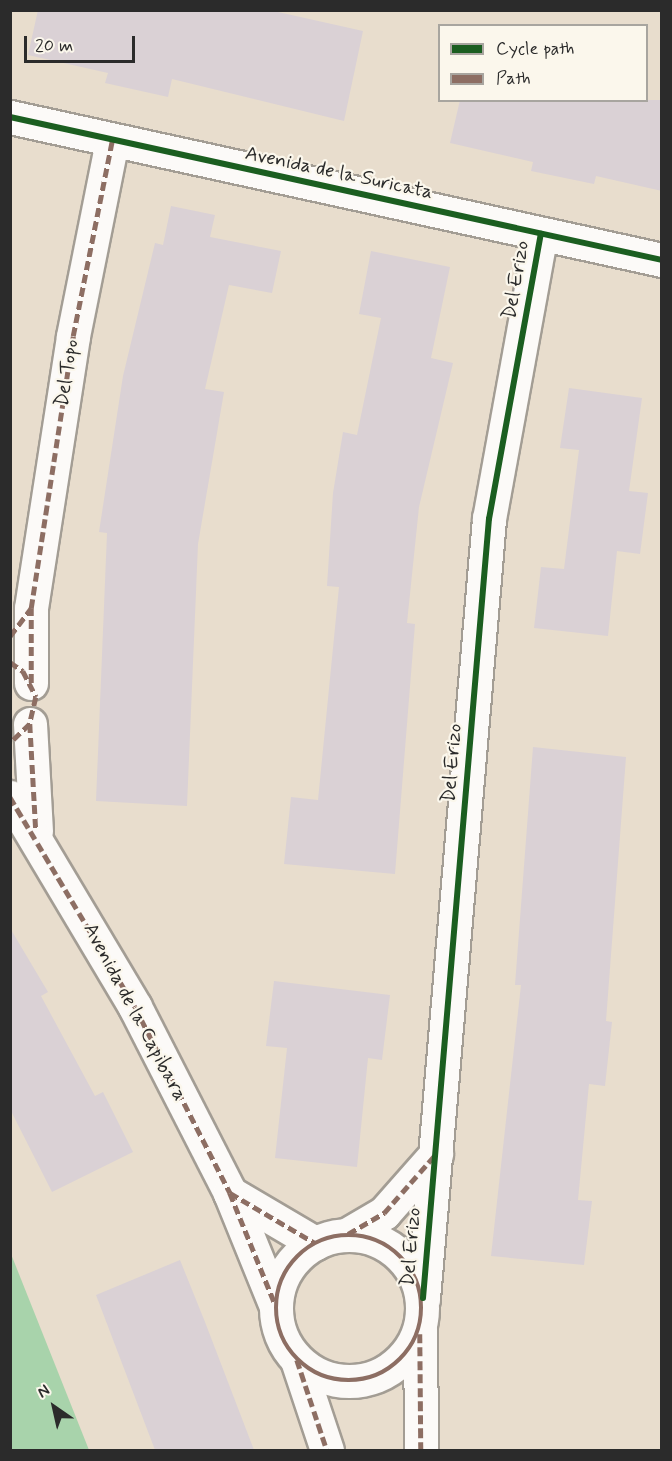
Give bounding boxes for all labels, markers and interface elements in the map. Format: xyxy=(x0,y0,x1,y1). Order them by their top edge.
scale bar xyxy=(27,24,138,62)
legend xyxy=(438,24,648,102)
text: 20 m xyxy=(35,34,73,58)
text: Cycle path xyxy=(496,37,574,61)
text: Path xyxy=(496,67,531,91)
street label: Avenida de la Suricata xyxy=(243,141,435,205)
street label: Del Erizo xyxy=(498,241,534,319)
street label: Del Topo xyxy=(50,338,84,408)
street label: Del Erizo xyxy=(437,724,467,802)
street label: Avenida de la Capibara xyxy=(78,919,192,1105)
street label: Del Erizo xyxy=(396,1208,426,1286)
north arrow xyxy=(24,1377,84,1437)
text: N xyxy=(33,1380,54,1403)

